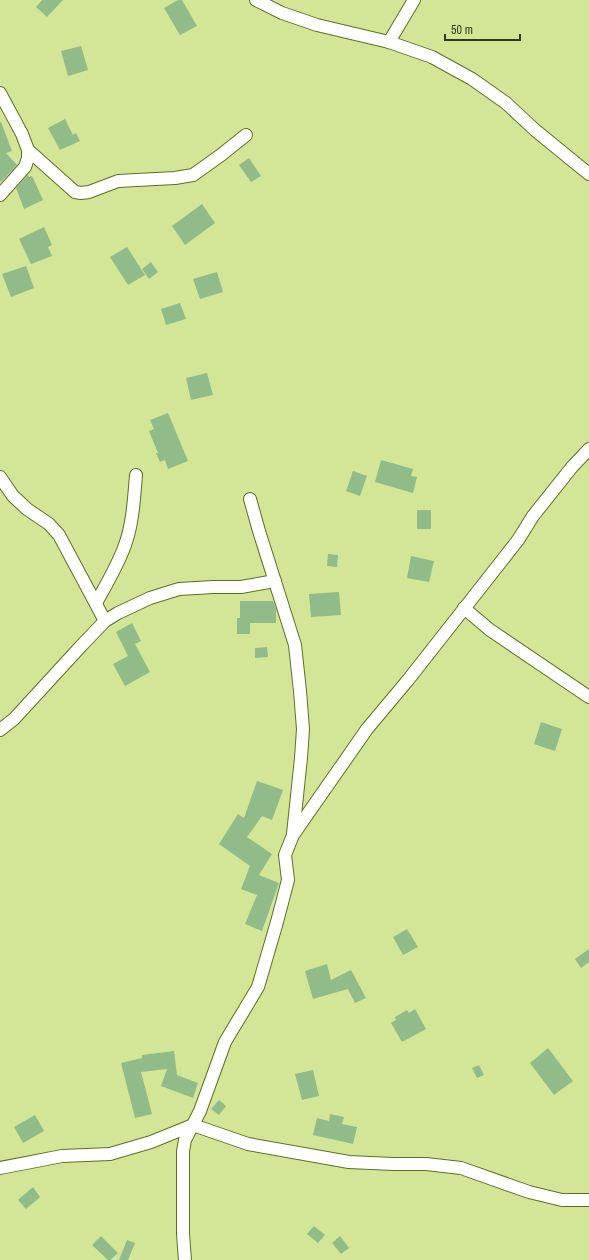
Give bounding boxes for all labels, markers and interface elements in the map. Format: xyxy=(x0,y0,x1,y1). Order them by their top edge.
scale bar xyxy=(445,16,520,42)
text: 50 m xyxy=(451,22,473,38)

